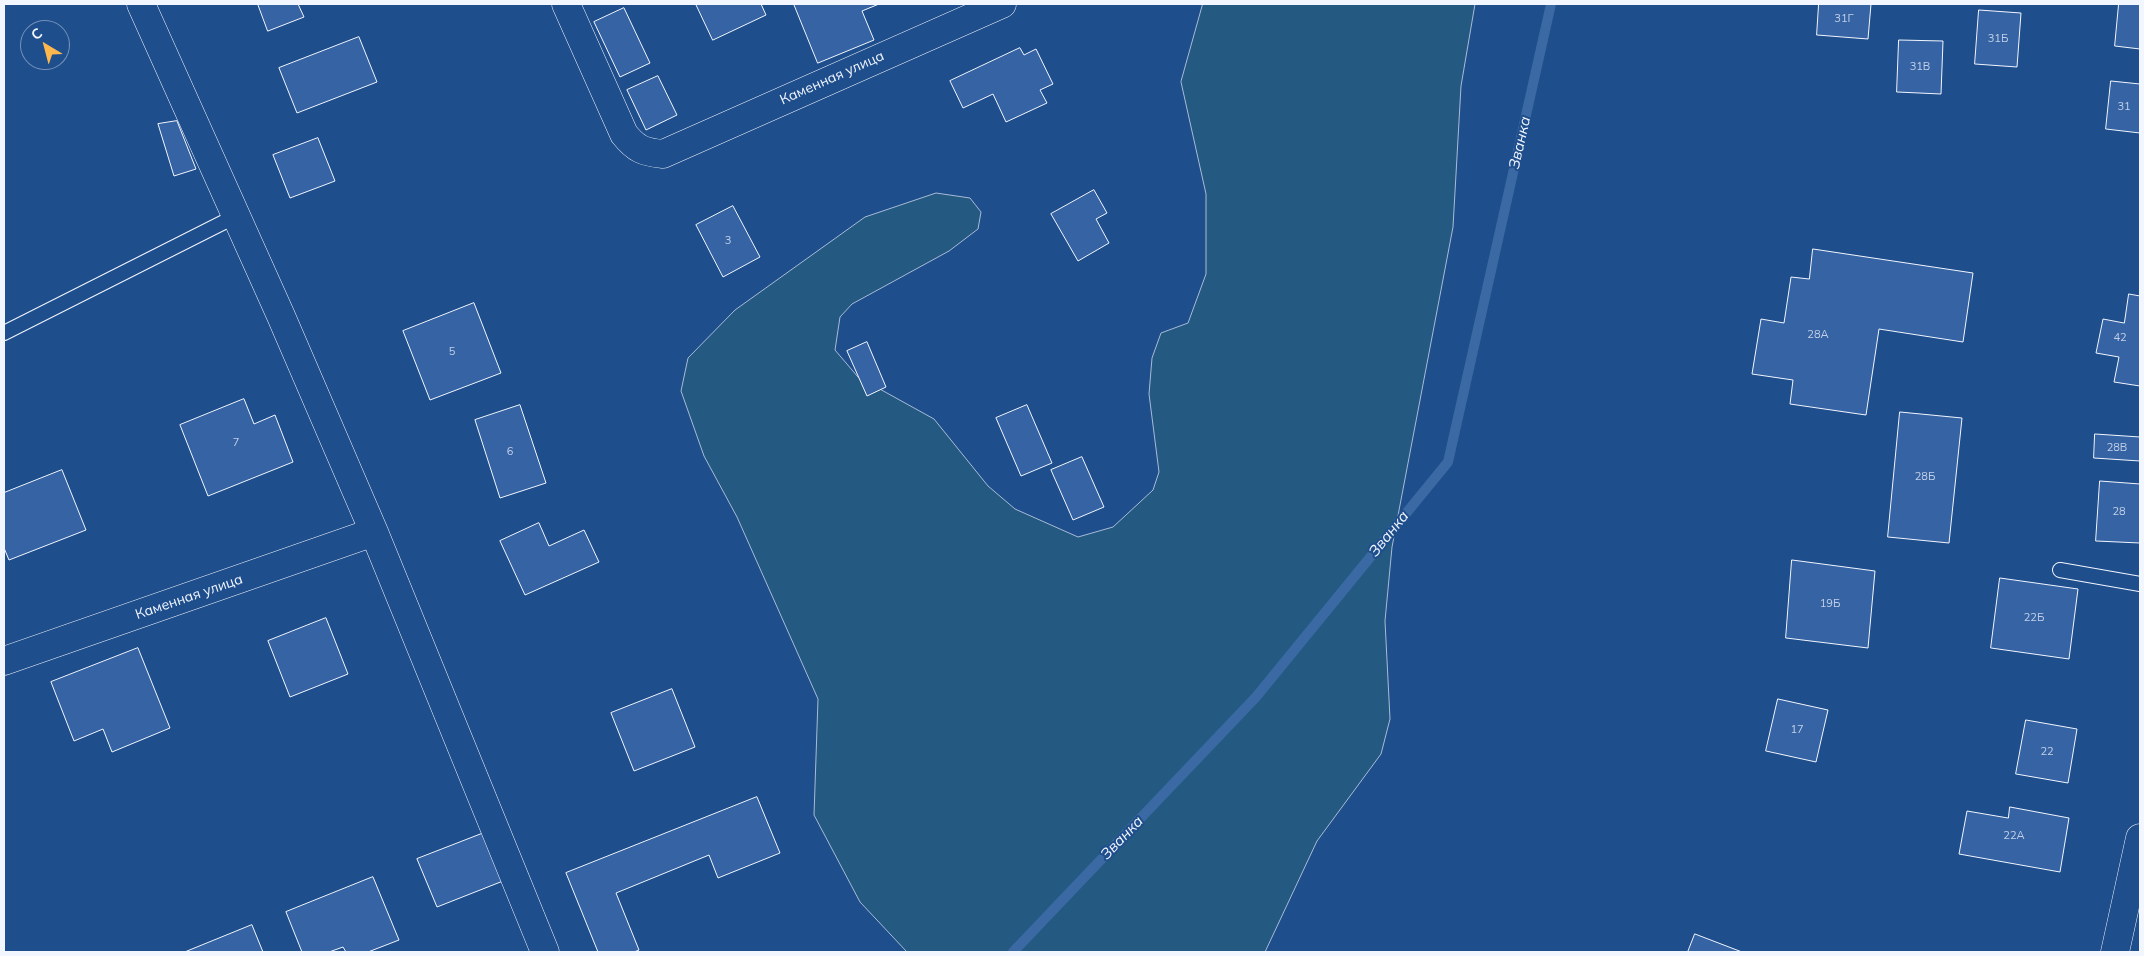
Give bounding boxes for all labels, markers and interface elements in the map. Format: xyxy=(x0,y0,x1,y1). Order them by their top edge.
house number: 31Г xyxy=(1834,12,1854,26)
north arrow xyxy=(20,20,70,70)
text: С xyxy=(27,24,46,44)
house number: 31Б xyxy=(1988,32,2008,46)
street label: Каменная улица xyxy=(777,47,887,109)
house number: 31В xyxy=(1910,60,1930,74)
house number: 31 xyxy=(2117,100,2131,114)
water label: Званка xyxy=(1505,115,1535,171)
house number: 3 xyxy=(725,234,731,248)
house number: 28А xyxy=(1807,328,1829,342)
house number: 42 xyxy=(2113,331,2127,345)
house number: 5 xyxy=(449,345,455,359)
house number: 7 xyxy=(233,436,239,450)
house number: 28В xyxy=(2107,441,2127,455)
house number: 6 xyxy=(507,445,513,459)
house number: 28Б xyxy=(1915,470,1935,484)
house number: 28 xyxy=(2112,505,2126,519)
water label: Званка xyxy=(1365,508,1413,560)
street label: Каменная улица xyxy=(133,571,245,623)
house number: 19Б xyxy=(1820,597,1840,611)
house number: 22Б xyxy=(2024,611,2044,625)
house number: 17 xyxy=(1790,723,1804,737)
house number: 22 xyxy=(2040,745,2054,759)
water label: Званка xyxy=(1097,812,1147,864)
house number: 22А xyxy=(2003,829,2025,843)

